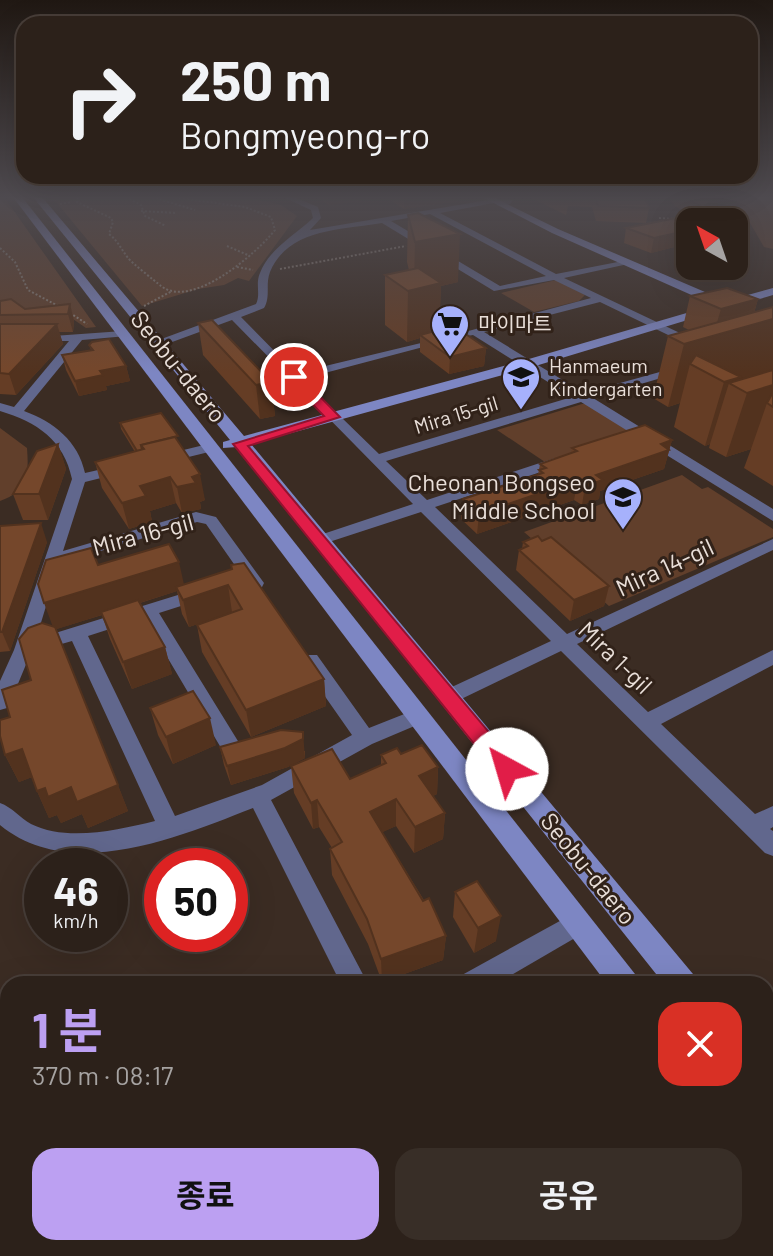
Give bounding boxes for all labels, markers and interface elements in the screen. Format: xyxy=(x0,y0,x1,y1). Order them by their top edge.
text: 250 m xyxy=(180,45,331,112)
icon: right xyxy=(48,48,152,152)
text: Bongmyeong-ro xyxy=(180,113,431,156)
north arrow xyxy=(676,208,748,280)
map controls xyxy=(676,208,748,280)
supermarket icon: 마이마트 xyxy=(429,303,471,358)
street label: Seobu-daero xyxy=(125,304,233,428)
place label: 마이마트 xyxy=(478,311,552,335)
pin xyxy=(260,343,328,411)
place label: Hanmaeum Kindergarten xyxy=(549,353,662,400)
icon: arrive xyxy=(272,355,316,399)
school or university icon: Hanmaeum Kindergarten xyxy=(500,356,542,411)
street label: Mira 15-gil xyxy=(411,390,501,438)
place label: Cheonan Bongseo Middle School xyxy=(408,467,595,524)
school or university icon: Cheonan Bongseo Middle School xyxy=(602,476,644,531)
street label: Mira 16-gil xyxy=(89,506,196,561)
street label: Mira 14-gil xyxy=(611,531,718,602)
street label: Mira 1-gil xyxy=(573,615,659,699)
position arrow xyxy=(465,727,549,811)
street label: Seobu-daero xyxy=(535,806,643,930)
speed limit sign: 50 xyxy=(144,848,248,952)
text: 46 xyxy=(53,866,99,914)
text: km/h xyxy=(53,908,99,932)
text: 1 분 xyxy=(32,1000,103,1058)
button: close xyxy=(658,1002,742,1086)
text: 370 m · 08:17 xyxy=(32,1059,173,1090)
button: 종료 xyxy=(32,1148,379,1240)
button: 공유 xyxy=(395,1148,742,1240)

